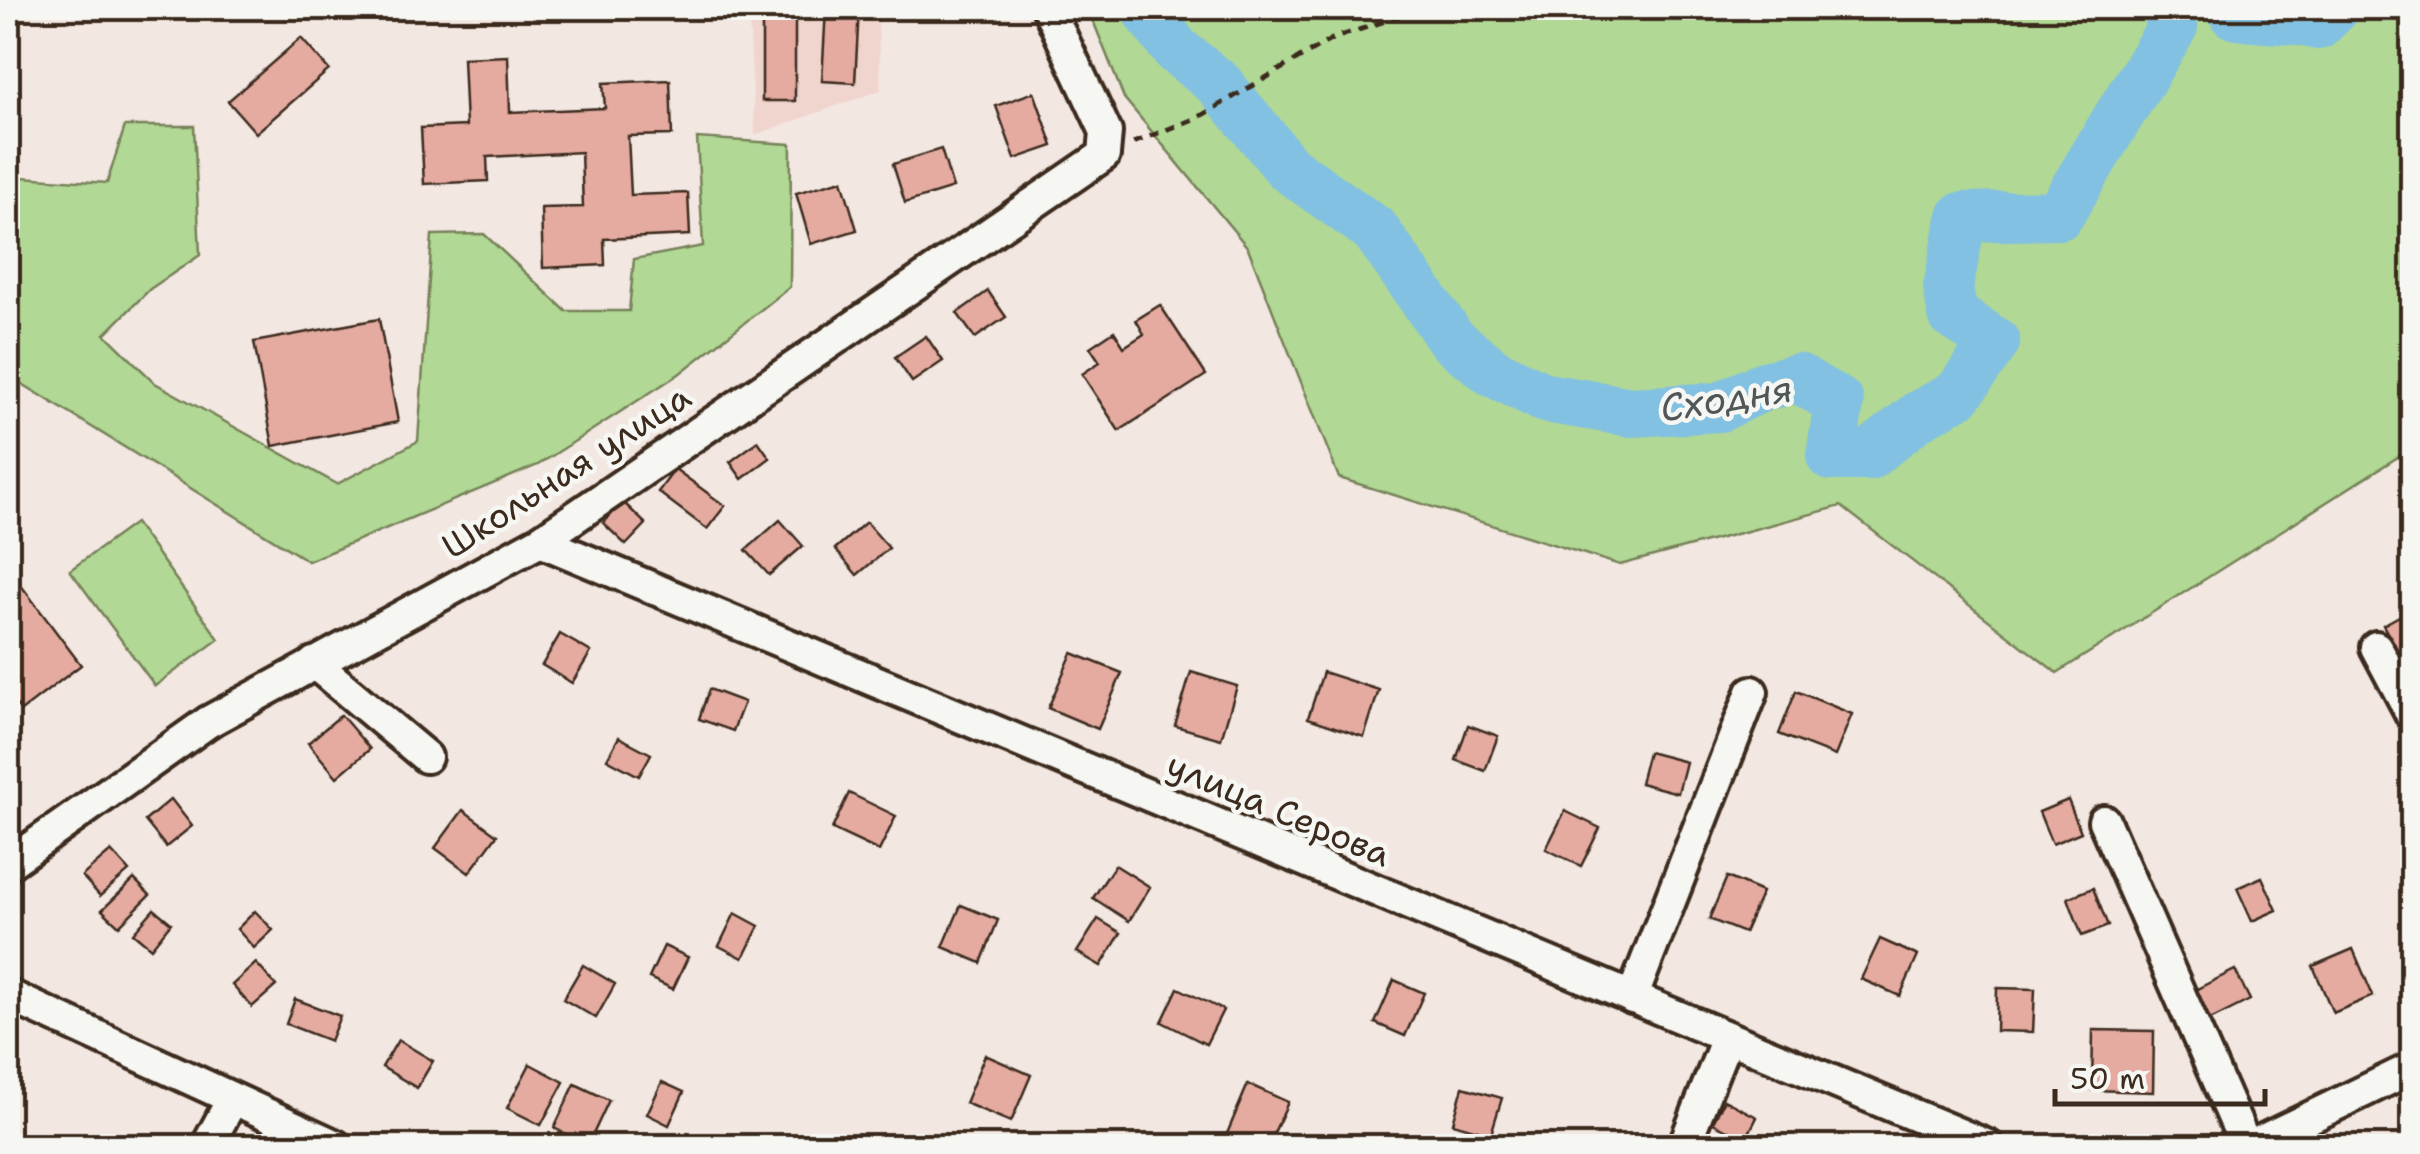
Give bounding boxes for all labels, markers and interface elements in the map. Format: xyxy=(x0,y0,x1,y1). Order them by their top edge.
water label: Сходня xyxy=(1656,362,1796,434)
street label: Школьная улица xyxy=(432,373,700,569)
street label: улица Серова xyxy=(1160,741,1398,877)
scale bar xyxy=(2055,1044,2265,1106)
text: 50 m xyxy=(2070,1058,2145,1099)

